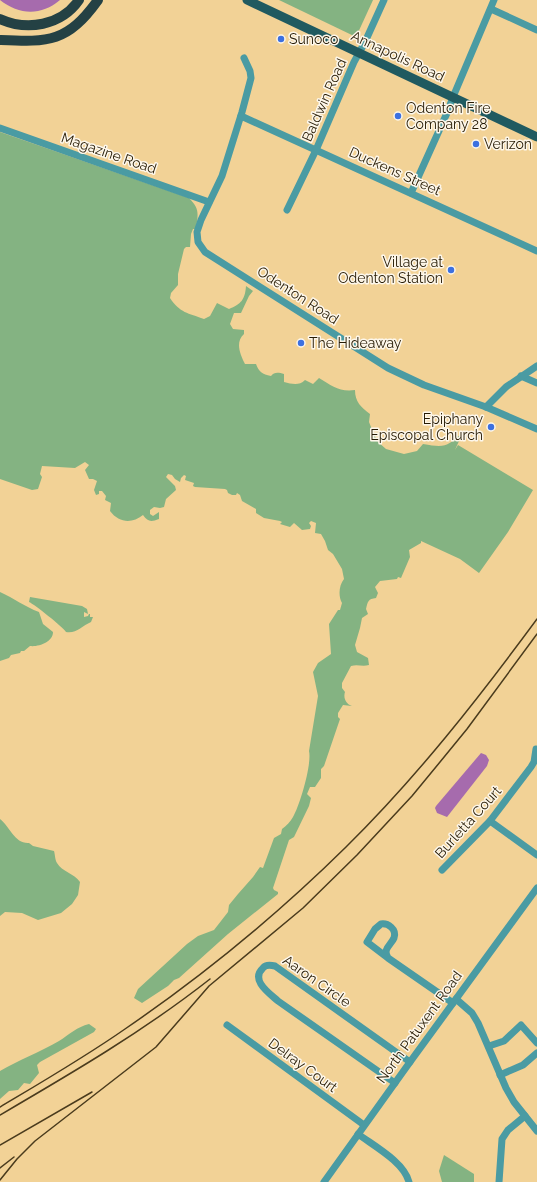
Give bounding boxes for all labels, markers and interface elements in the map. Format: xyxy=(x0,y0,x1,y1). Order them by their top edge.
street label: Annapolis Road xyxy=(349,27,447,85)
place label: Sunoco xyxy=(289,31,338,47)
marker: Sunoco xyxy=(276,34,286,44)
street label: Baldwin Road xyxy=(299,56,349,144)
place label: Odenton Fire Company 28 xyxy=(406,100,490,132)
marker: Odenton Fire Company 28 xyxy=(393,111,403,121)
street label: Magazine Road xyxy=(59,129,159,177)
place label: Verizon xyxy=(484,136,532,152)
marker: Verizon xyxy=(471,139,481,149)
street label: Duckens Street xyxy=(347,144,444,198)
place label: Village at Odenton Station xyxy=(338,254,443,286)
street label: Odenton Road xyxy=(254,263,342,327)
marker: Village at Odenton Station xyxy=(446,265,456,275)
place label: The Hideaway xyxy=(309,335,402,351)
marker: The Hideaway xyxy=(296,338,306,348)
place label: Epiphany Episcopal Church xyxy=(370,411,483,443)
marker: Epiphany Episcopal Church xyxy=(486,422,496,432)
street label: Burletta Court xyxy=(432,783,505,861)
street label: Aaron Circle xyxy=(280,952,354,1010)
street label: North Patuxent Road xyxy=(373,968,465,1086)
street label: Delray Court xyxy=(266,1035,341,1095)

